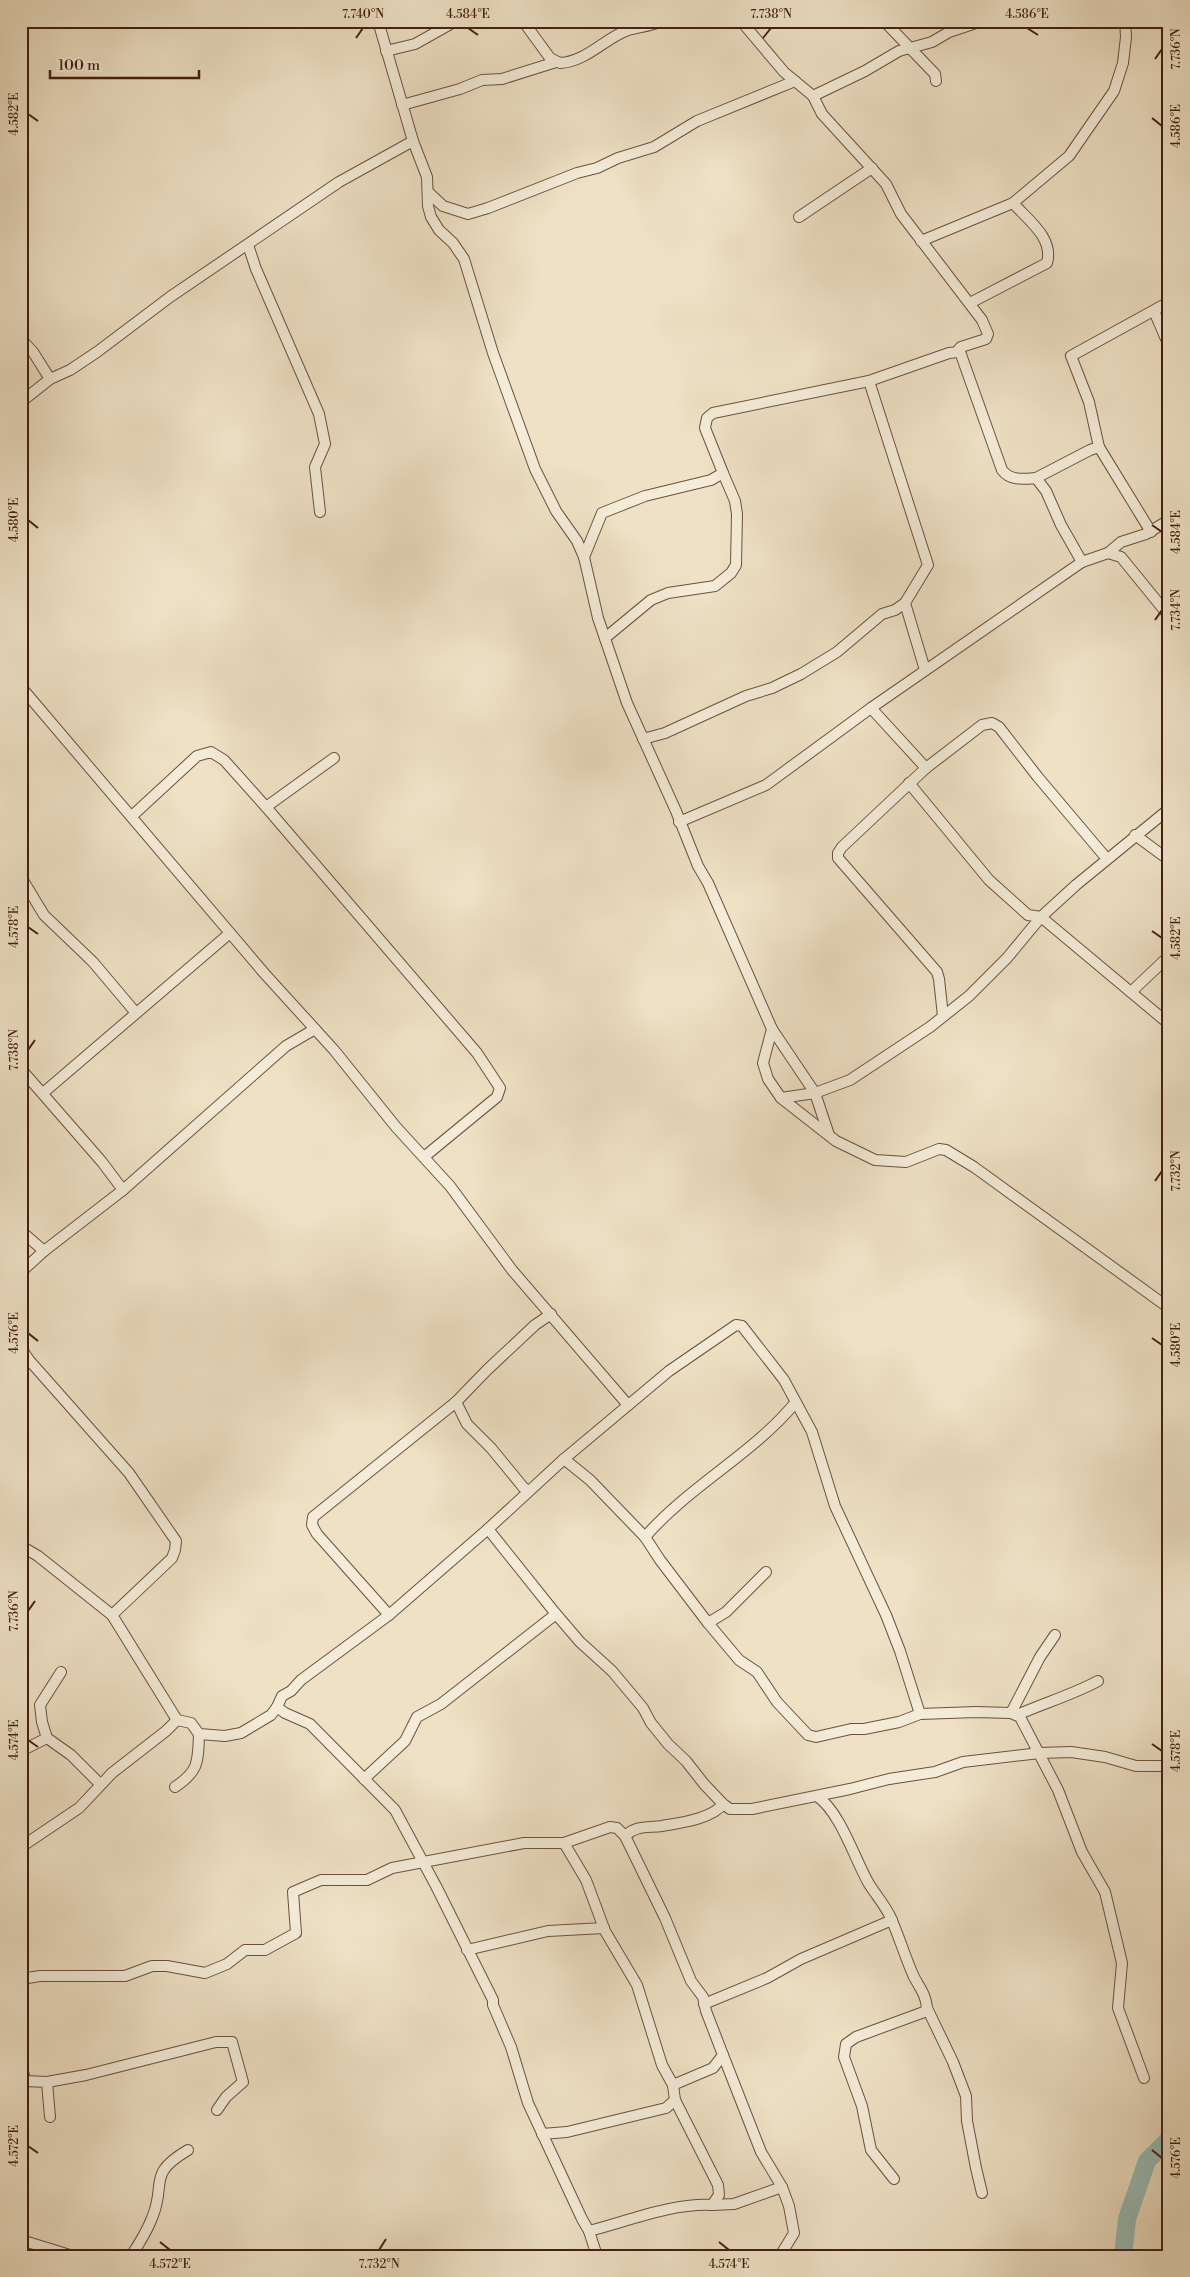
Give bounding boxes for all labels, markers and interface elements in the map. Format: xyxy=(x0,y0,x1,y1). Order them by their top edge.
text: 7.740°N xyxy=(342,7,384,22)
text: 4.584°E xyxy=(446,7,490,22)
text: 7.738°N xyxy=(750,7,792,22)
text: 4.586°E xyxy=(1005,7,1049,22)
text: 7.736°N xyxy=(1169,28,1184,70)
scale bar xyxy=(50,48,199,80)
text: 100 m xyxy=(58,56,100,75)
text: 4.582°E xyxy=(7,92,22,136)
text: 4.586°E xyxy=(1169,104,1184,148)
text: 4.580°E xyxy=(7,498,22,542)
text: 4.584°E xyxy=(1169,510,1184,554)
text: 7.734°N xyxy=(1169,589,1184,631)
text: 4.578°E xyxy=(7,906,22,948)
text: 4.582°E xyxy=(1169,916,1184,960)
text: 7.738°N xyxy=(7,1029,22,1071)
text: 7.732°N xyxy=(1169,1150,1184,1192)
text: 4.576°E xyxy=(7,1312,22,1354)
text: 4.580°E xyxy=(1169,1323,1184,1367)
text: 7.736°N xyxy=(7,1590,22,1632)
text: 4.574°E xyxy=(7,1719,22,1761)
text: 4.578°E xyxy=(1169,1730,1184,1772)
text: 4.572°E xyxy=(7,2125,22,2167)
text: 4.576°E xyxy=(1169,2137,1184,2179)
text: 4.572°E xyxy=(149,2257,191,2272)
text: 7.732°N xyxy=(358,2257,400,2272)
text: 4.574°E xyxy=(708,2257,750,2272)

